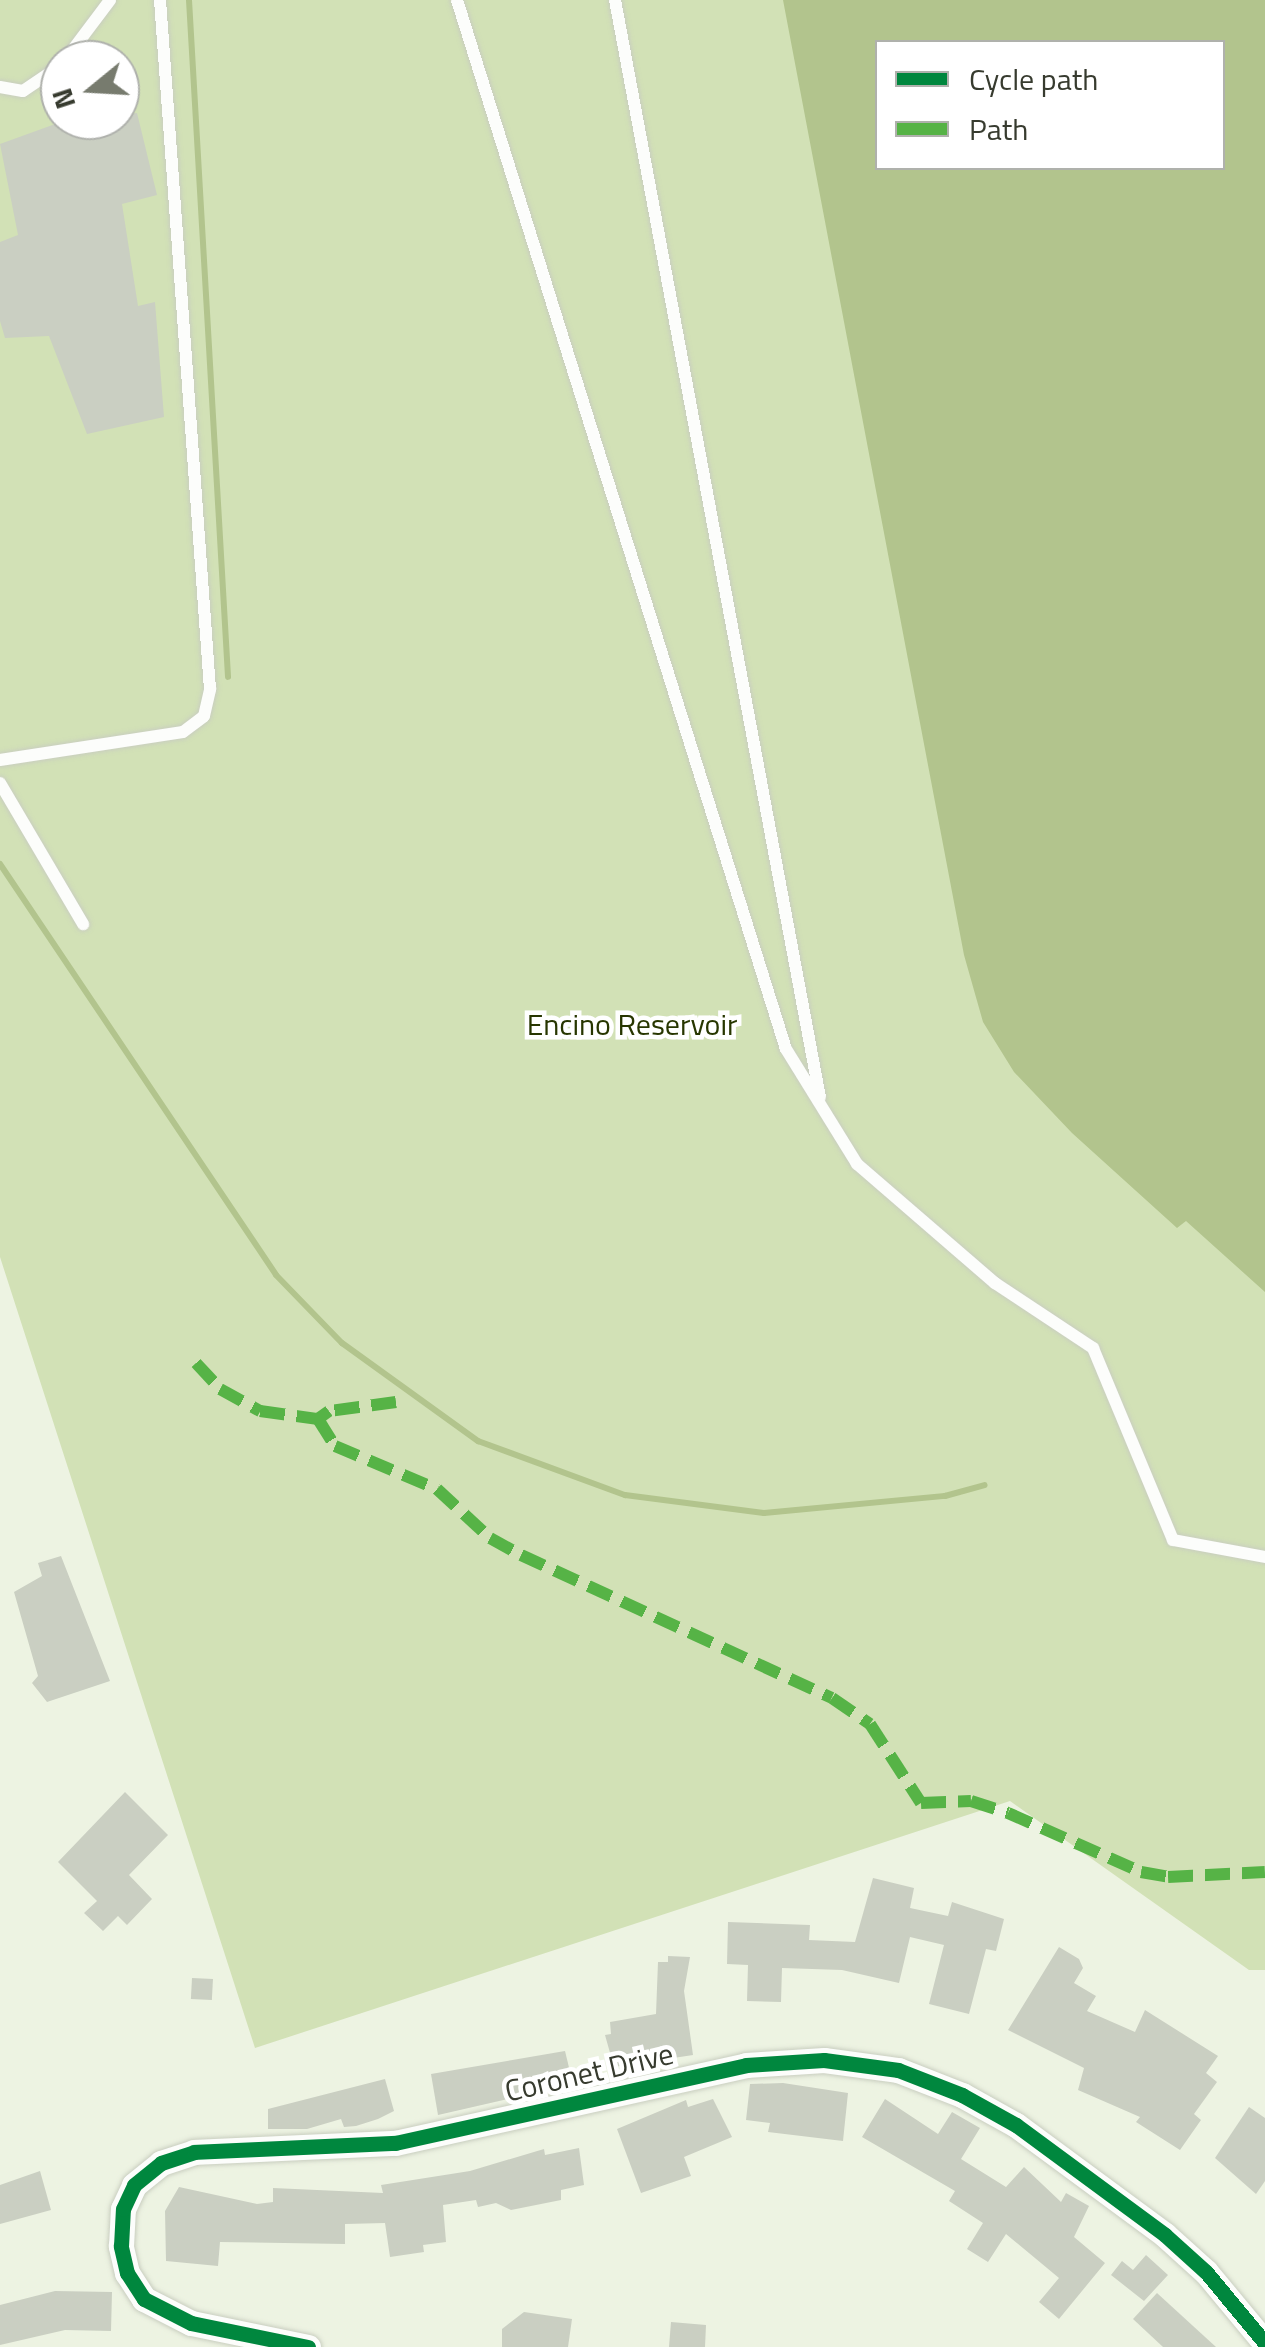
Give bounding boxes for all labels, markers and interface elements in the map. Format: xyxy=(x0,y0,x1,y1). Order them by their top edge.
north arrow xyxy=(40,40,140,140)
legend xyxy=(875,40,1225,170)
text: Cycle path xyxy=(969,56,1098,102)
text: N xyxy=(39,83,86,115)
text: Path xyxy=(969,106,1028,152)
park label: Encino Reservoir xyxy=(527,1006,737,1042)
street label: Coronet Drive xyxy=(501,2035,677,2109)

